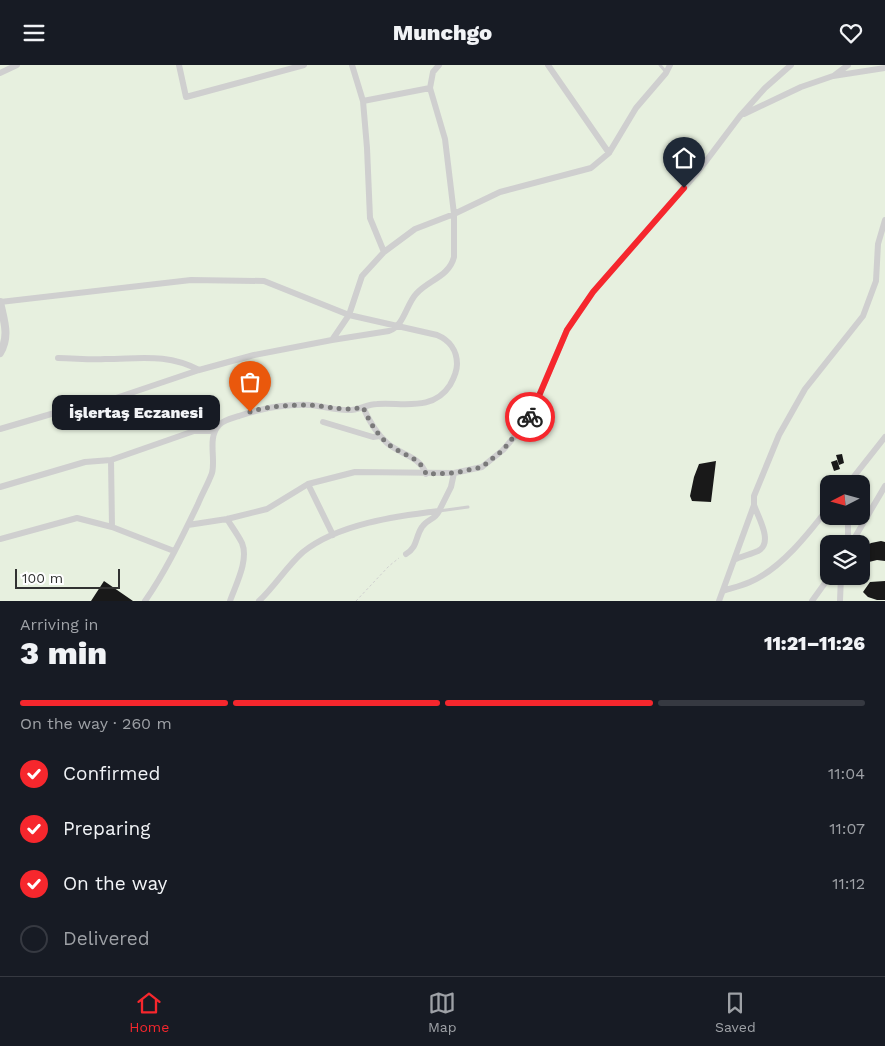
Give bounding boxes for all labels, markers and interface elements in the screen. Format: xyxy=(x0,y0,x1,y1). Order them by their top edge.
icon: menu xyxy=(20,19,48,47)
icon: heart xyxy=(837,19,865,47)
text: Munchgo xyxy=(393,20,492,45)
pin xyxy=(663,137,705,188)
icon: home xyxy=(670,144,698,172)
pin xyxy=(229,361,271,412)
icon: bag xyxy=(236,368,264,396)
courier xyxy=(505,392,555,442)
callout: İşlertaş Eczanesi xyxy=(52,395,220,429)
text: İşlertaş Eczanesi xyxy=(69,403,203,422)
icon: bike xyxy=(516,403,544,431)
north arrow xyxy=(820,475,870,525)
map controls xyxy=(820,475,870,585)
button: layers xyxy=(820,535,870,585)
scale bar xyxy=(15,566,120,589)
text: 100 m xyxy=(22,570,63,586)
text: Arriving in xyxy=(20,615,98,634)
text: 11:21–11:26 xyxy=(764,632,865,655)
text: 3 min xyxy=(20,634,107,672)
text: On the way · 260 m xyxy=(20,714,172,733)
icon: check xyxy=(20,760,48,788)
text: Confirmed xyxy=(63,762,160,785)
text: 11:04 xyxy=(828,764,865,783)
icon: check xyxy=(20,815,48,843)
text: Preparing xyxy=(63,817,150,840)
text: 11:07 xyxy=(829,819,865,838)
icon: check xyxy=(20,870,48,898)
text: On the way xyxy=(63,872,167,895)
text: 11:12 xyxy=(832,874,865,893)
text: Delivered xyxy=(63,927,150,950)
tab: Home xyxy=(129,989,169,1035)
tab: Map xyxy=(428,989,456,1035)
tab: Saved xyxy=(715,989,756,1035)

